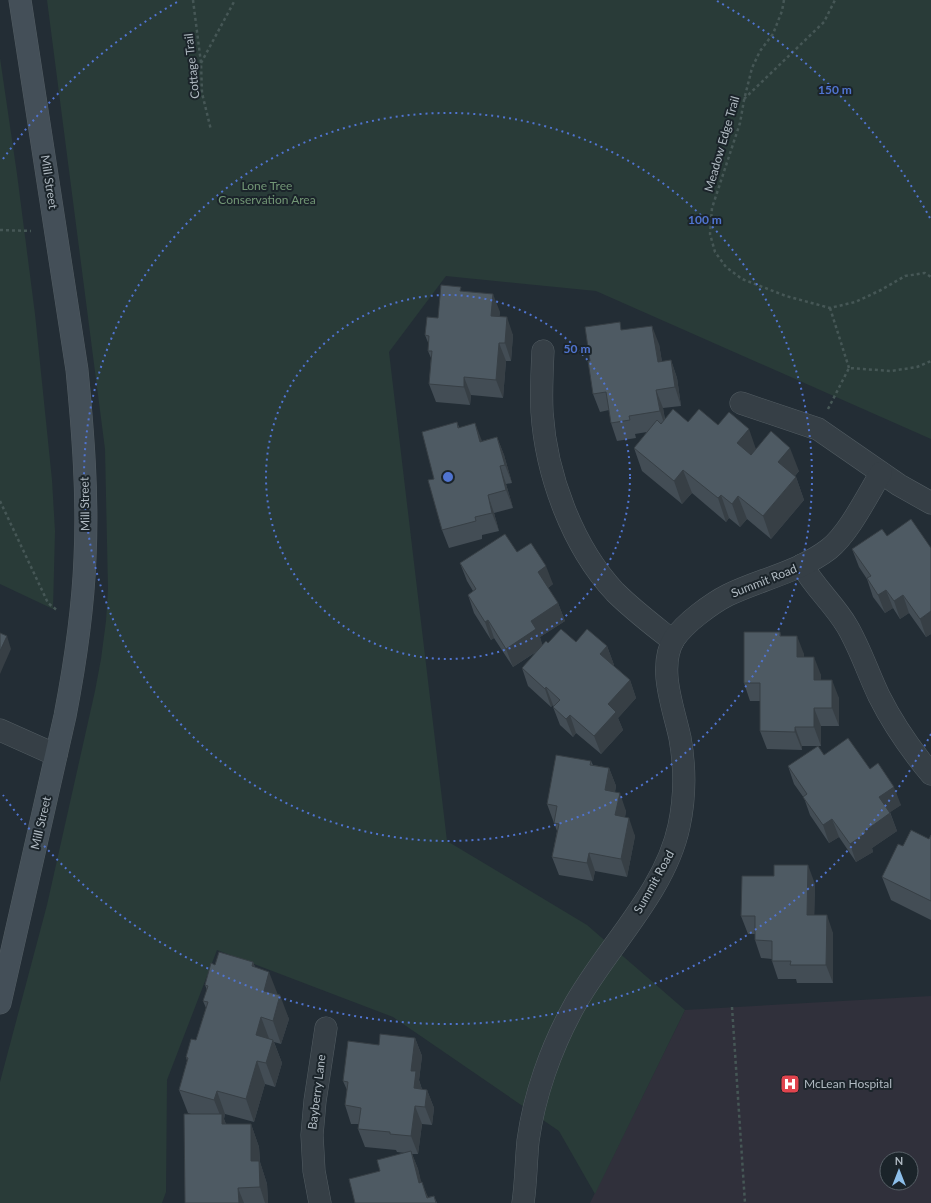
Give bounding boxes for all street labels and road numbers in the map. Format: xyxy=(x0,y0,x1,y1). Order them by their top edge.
street label: Cottage Trail xyxy=(181,33,202,99)
street label: Meadow Edge Trail xyxy=(701,94,742,194)
street label: Mill Street xyxy=(38,154,61,211)
street label: Mill Street xyxy=(77,476,92,531)
street label: Summit Road xyxy=(729,561,799,601)
street label: Mill Street xyxy=(27,794,54,851)
street label: Summit Road xyxy=(630,848,677,916)
street label: Bayberry Lane xyxy=(304,1054,329,1130)

